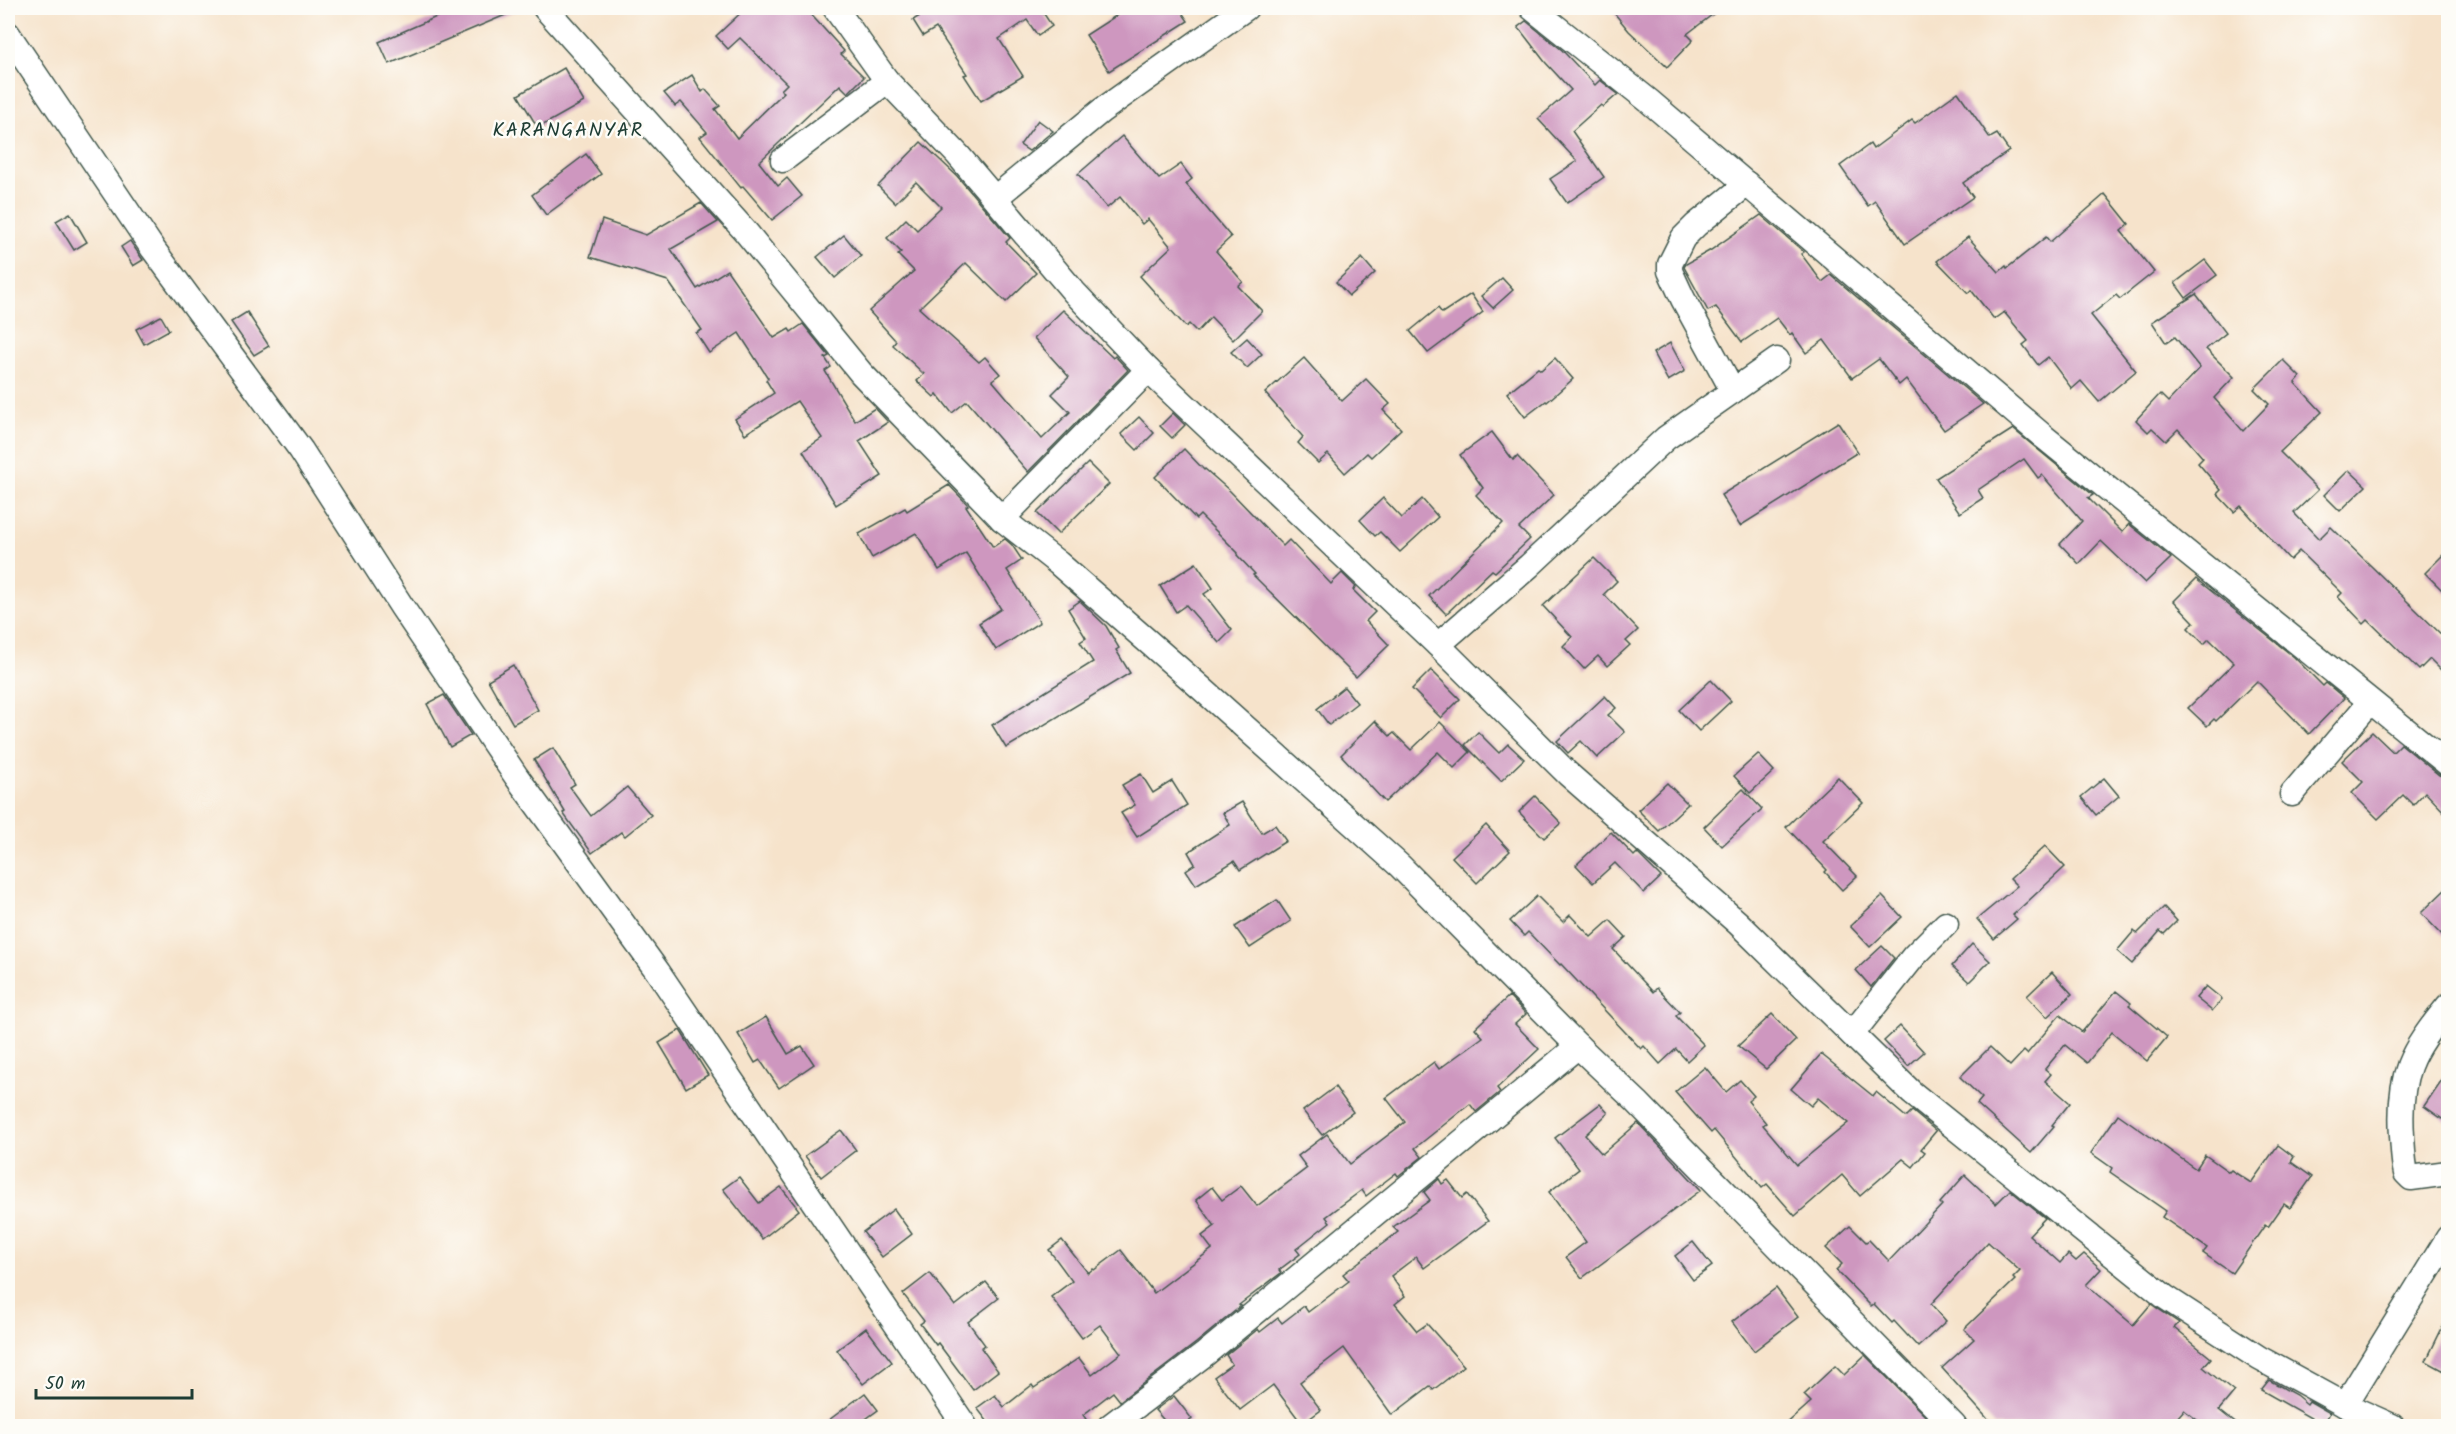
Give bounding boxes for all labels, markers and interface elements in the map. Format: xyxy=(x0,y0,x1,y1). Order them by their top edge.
district label: KARANGANYAR xyxy=(492,115,644,147)
scale bar xyxy=(36,1362,192,1400)
text: 50 m xyxy=(45,1370,85,1399)

